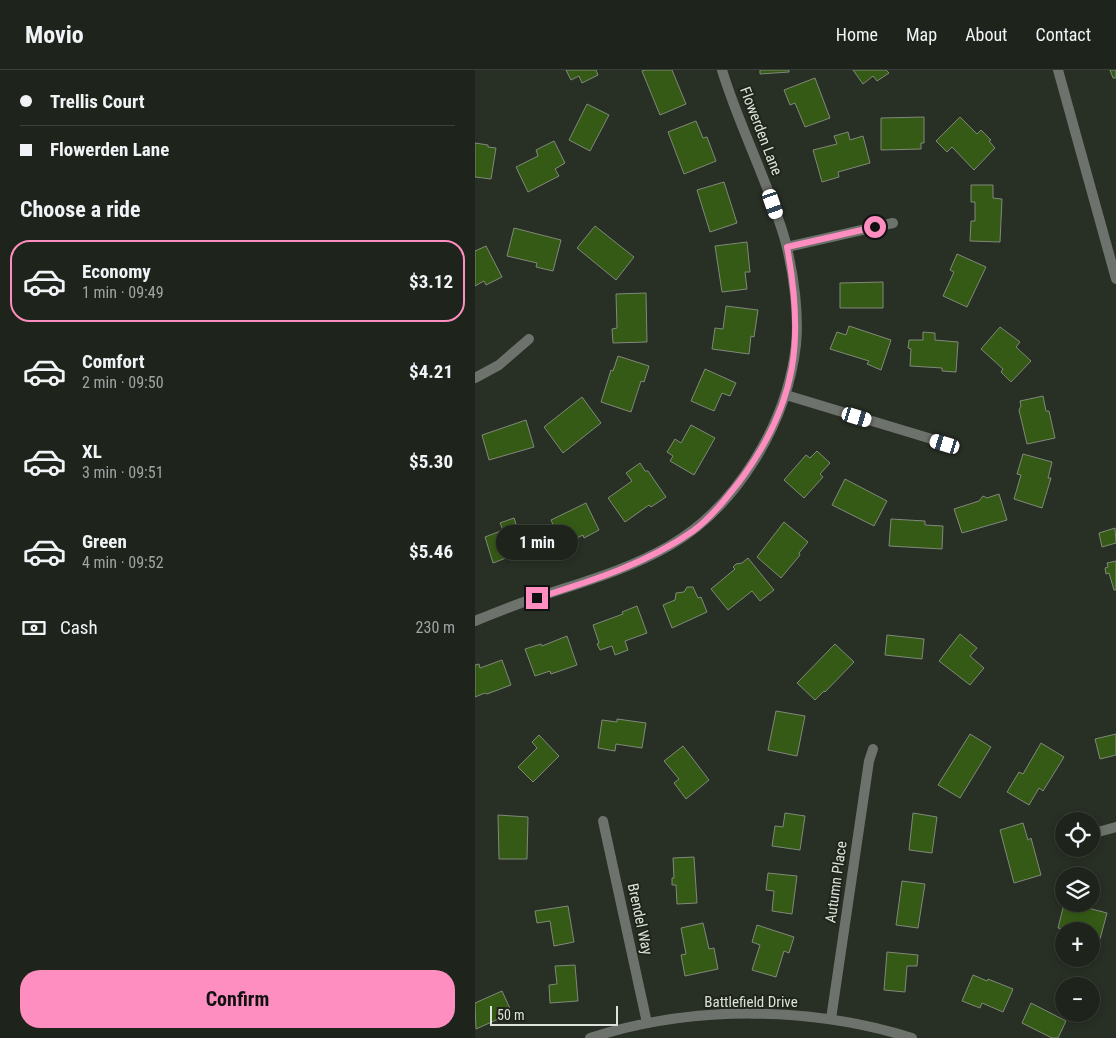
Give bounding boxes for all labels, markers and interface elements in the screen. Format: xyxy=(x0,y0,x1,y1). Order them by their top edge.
text: Movio xyxy=(25,21,84,49)
text: Home xyxy=(836,24,878,45)
text: Map xyxy=(906,24,937,45)
text: About xyxy=(965,24,1007,45)
text: Contact xyxy=(1035,24,1091,45)
street label: Flowerden Lane xyxy=(736,84,786,178)
text: Trellis Court xyxy=(50,90,144,113)
text: Flowerden Lane xyxy=(50,138,169,161)
car xyxy=(761,187,784,221)
text: Choose a ride xyxy=(20,197,141,222)
route start xyxy=(864,216,886,238)
icon: car xyxy=(22,259,67,304)
text: Economy xyxy=(82,260,151,283)
text: $3.12 xyxy=(409,270,453,293)
text: 1 min · 09:49 xyxy=(82,283,164,302)
icon: car xyxy=(22,349,67,394)
text: Comfort xyxy=(82,350,145,373)
text: $4.21 xyxy=(409,360,453,383)
text: 2 min · 09:50 xyxy=(82,373,164,392)
car xyxy=(840,405,873,429)
car xyxy=(928,432,961,456)
icon: car xyxy=(22,439,67,484)
text: XL xyxy=(82,440,102,463)
text: $5.30 xyxy=(409,450,453,473)
text: 3 min · 09:51 xyxy=(82,463,164,482)
callout: 1 min xyxy=(496,526,578,560)
icon: car xyxy=(22,529,67,574)
text: Green xyxy=(82,530,127,553)
text: 1 min xyxy=(519,533,555,552)
text: $5.46 xyxy=(409,540,453,563)
text: 4 min · 09:52 xyxy=(82,553,164,572)
route end xyxy=(526,587,548,609)
icon: cash xyxy=(20,614,48,642)
text: Cash xyxy=(60,616,98,639)
text: 230 m xyxy=(416,618,455,637)
map controls xyxy=(1055,812,1100,1022)
button: locate xyxy=(1055,812,1100,857)
street label: Autumn Place xyxy=(821,840,851,924)
button: layers xyxy=(1055,867,1100,912)
street label: Brendel Way xyxy=(624,882,656,956)
button: + xyxy=(1055,922,1100,967)
button: Confirm xyxy=(20,970,455,1028)
button: − xyxy=(1055,977,1100,1022)
street label: Battlefield Drive xyxy=(704,993,798,1011)
scale bar xyxy=(490,1003,617,1026)
text: 50 m xyxy=(497,1007,525,1023)

